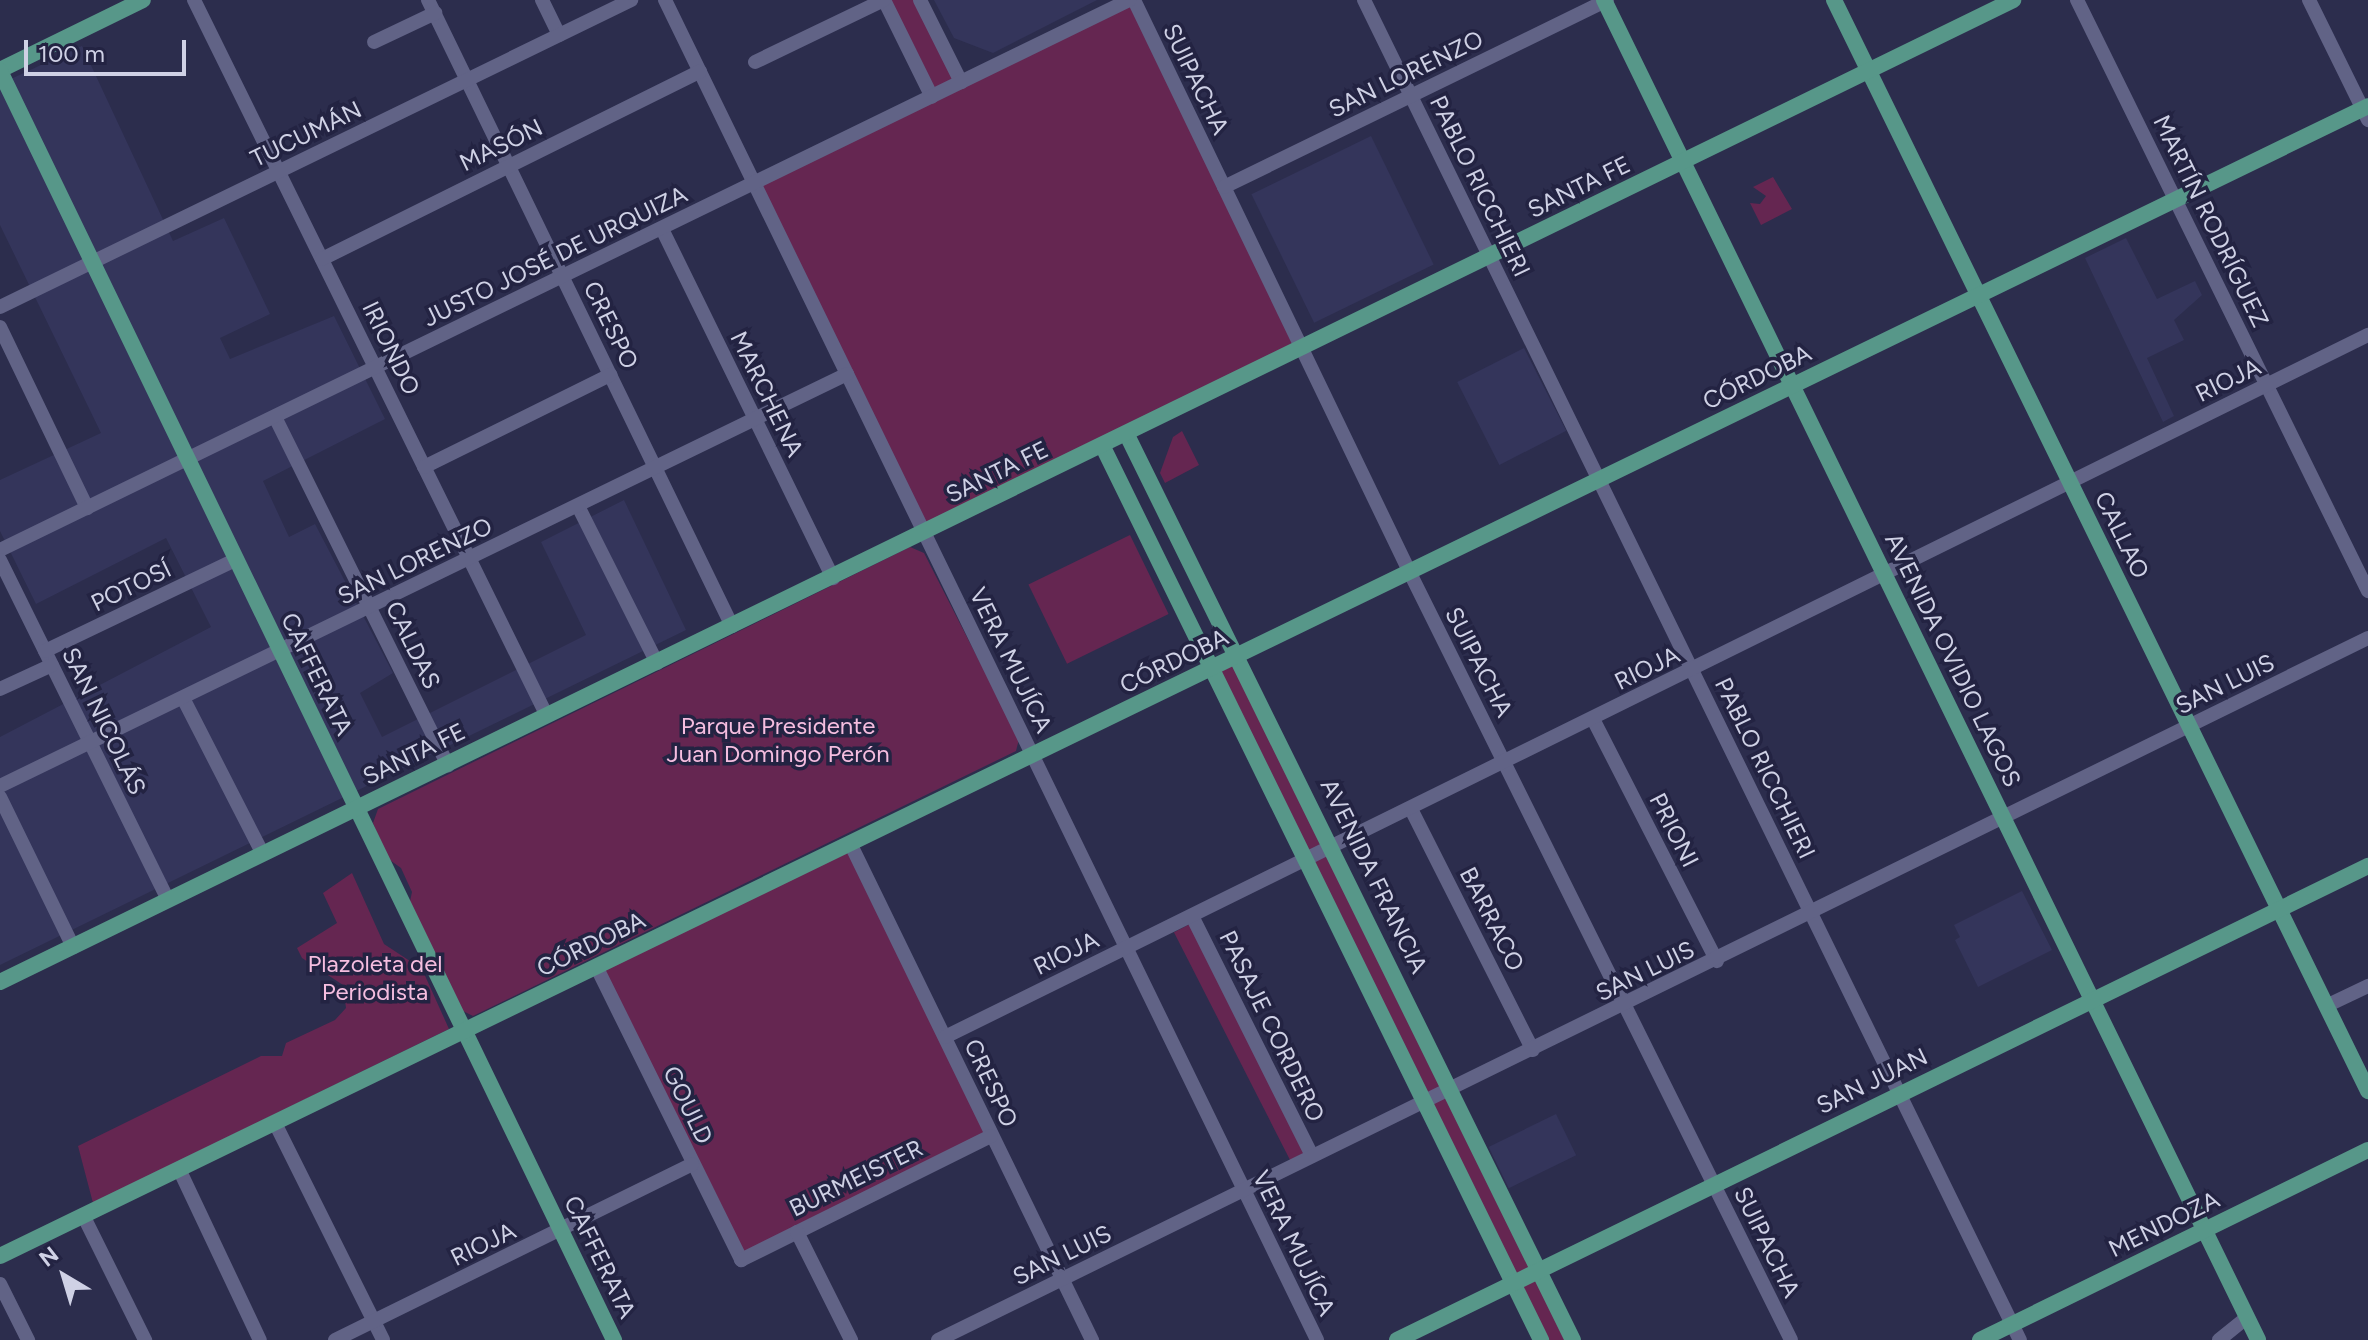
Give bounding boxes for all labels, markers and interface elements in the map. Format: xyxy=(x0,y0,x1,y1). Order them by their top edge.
street label: SUIPACHA xyxy=(1157,19,1235,139)
scale bar xyxy=(28,24,190,74)
street label: SAN LORENZO xyxy=(1324,24,1488,124)
text: 100 m xyxy=(38,39,105,68)
street label: PABLO RICCHIERI xyxy=(1424,91,1536,281)
street label: TUCUMÁN xyxy=(246,95,366,173)
street label: MARTÍN RODRÍGUEZ xyxy=(2147,110,2275,332)
street label: MASÓN xyxy=(455,113,547,177)
street label: SANTA FE xyxy=(1523,150,1635,224)
street label: JUSTO JOSÉ DE URQUIZA xyxy=(418,179,692,333)
street label: CRESPO xyxy=(577,277,645,373)
street label: IRIONDO xyxy=(356,297,426,399)
street label: MARCHENA xyxy=(724,327,810,461)
street label: CÓRDOBA xyxy=(1698,338,1816,416)
street label: RIOJA xyxy=(2191,352,2265,408)
street label: SANTA FE xyxy=(941,435,1053,509)
street label: CALLAO xyxy=(2089,487,2155,583)
street label: SAN LORENZO xyxy=(333,511,497,611)
street label: AVENIDA OVIDIO LAGOS xyxy=(1879,528,2027,792)
street label: POTOSÍ xyxy=(86,554,176,618)
street label: VERA MUJÍCA xyxy=(963,583,1059,737)
street label: CALDAS xyxy=(380,597,446,693)
street label: SUIPACHA xyxy=(1439,602,1519,722)
street label: CAFFERATA xyxy=(275,608,359,740)
street label: CÓRDOBA xyxy=(1115,622,1233,700)
street label: RIOJA xyxy=(1610,640,1684,696)
street label: SAN NICOLÁS xyxy=(56,643,152,799)
street label: SAN LUIS xyxy=(2171,648,2279,720)
street label: PABLO RICCHIERI xyxy=(1709,673,1821,863)
park label: Parque Presidente Juan Domingo Perón xyxy=(666,712,890,768)
street label: SANTA FE xyxy=(358,717,470,791)
street label: AVENIDA FRANCIA xyxy=(1314,774,1434,978)
street label: PRIONI xyxy=(1643,788,1705,872)
street label: BARRACO xyxy=(1454,862,1530,976)
street label: CÓRDOBA xyxy=(532,905,650,983)
street label: RIOJA xyxy=(1029,925,1103,981)
street label: PASAJE CORDERO xyxy=(1213,926,1331,1126)
street label: SAN LUIS xyxy=(1591,935,1699,1007)
park label: Plazoleta del Periodista xyxy=(307,950,443,1006)
street label: CRESPO xyxy=(958,1034,1024,1132)
street label: SAN JUAN xyxy=(1812,1042,1932,1120)
street label: GOULD xyxy=(657,1061,719,1149)
street label: BURMEISTER xyxy=(785,1133,927,1223)
street label: VERA MUJÍCA xyxy=(1246,1166,1342,1320)
street label: SUIPACHA xyxy=(1728,1182,1806,1302)
street label: MENDOZA xyxy=(2104,1185,2224,1263)
street label: CAFFERATA xyxy=(558,1191,642,1323)
street label: RIOJA xyxy=(446,1216,520,1272)
street label: SAN LUIS xyxy=(1008,1219,1116,1291)
north arrow xyxy=(24,1236,104,1316)
text: N xyxy=(34,1241,64,1273)

